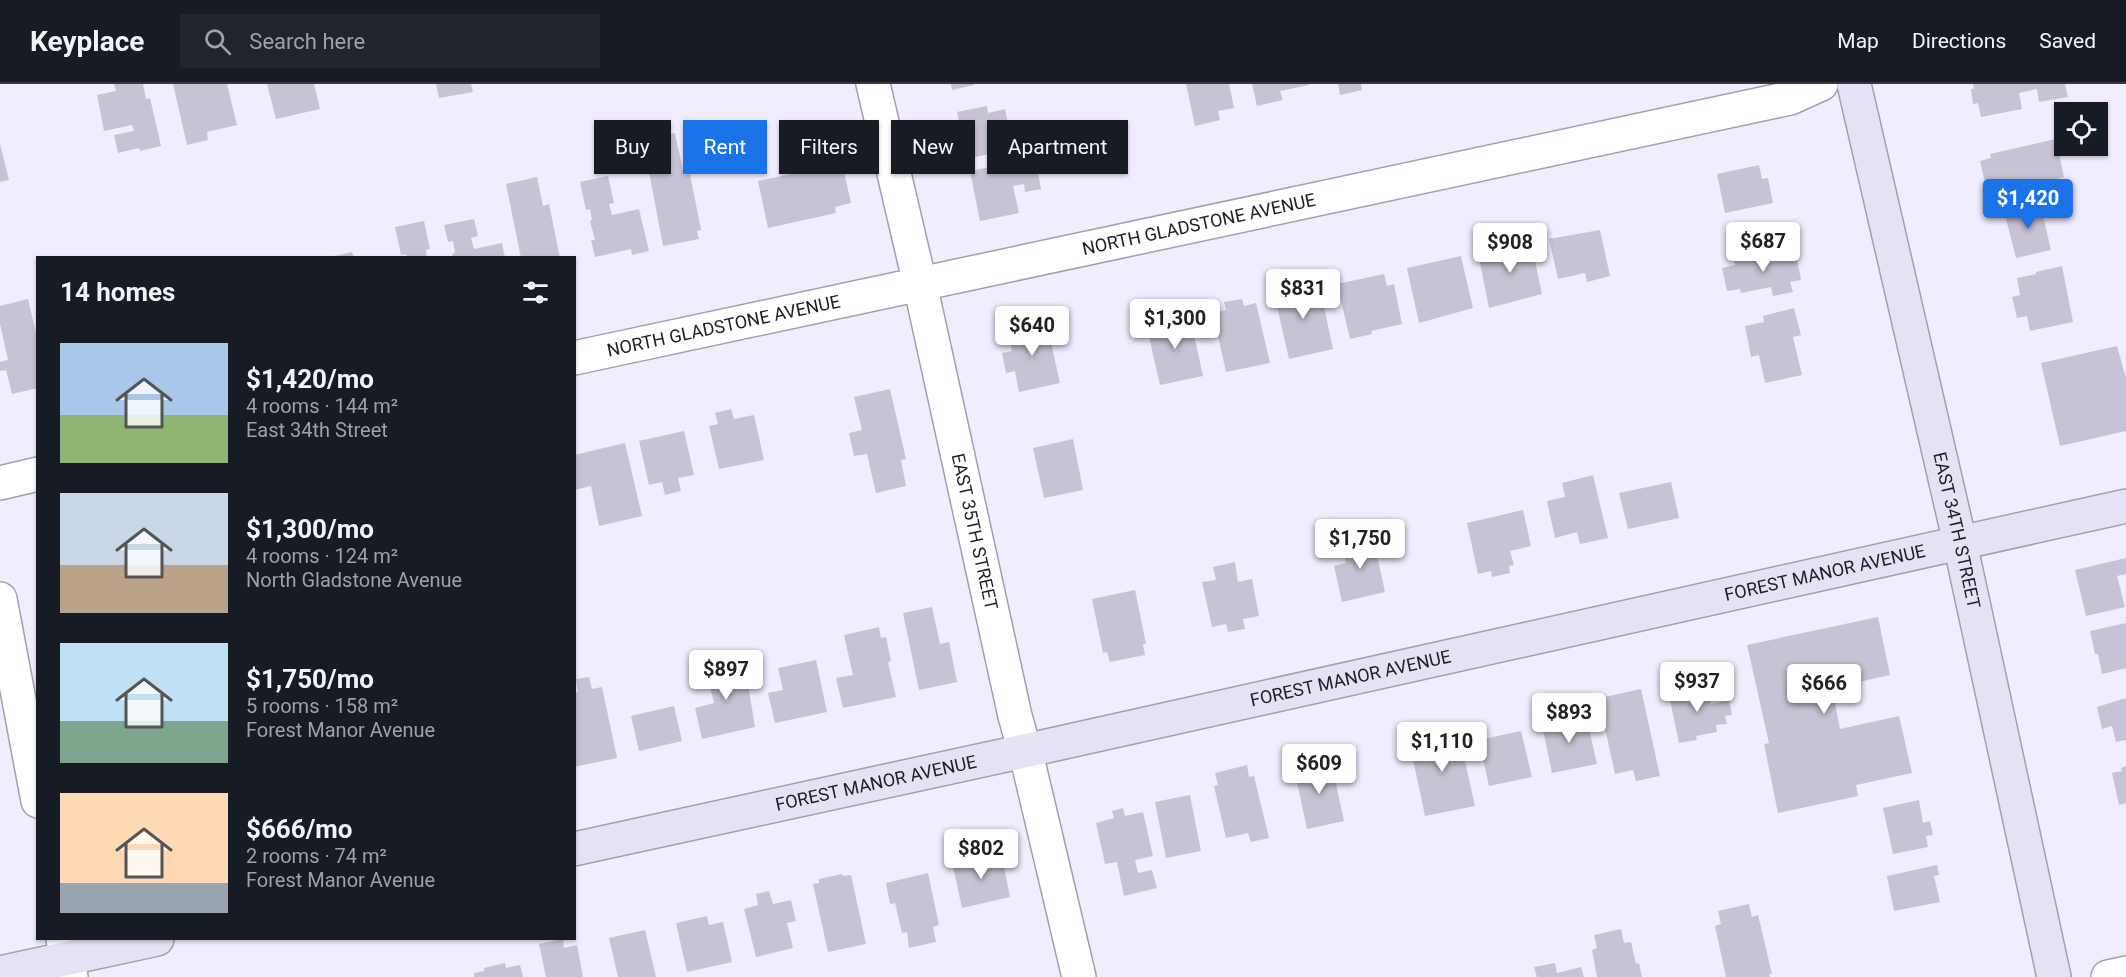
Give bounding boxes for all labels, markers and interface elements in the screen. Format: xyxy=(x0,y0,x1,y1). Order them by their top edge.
search box xyxy=(180,14,600,68)
text: Keyplace xyxy=(30,25,144,58)
icon: search xyxy=(201,25,234,58)
text: Search here xyxy=(249,29,365,54)
text: Map xyxy=(1837,29,1879,53)
text: Directions xyxy=(1912,29,2006,53)
text: Saved xyxy=(2039,29,2096,53)
map controls xyxy=(2054,102,2108,156)
button: locate xyxy=(2054,102,2108,156)
chip: Buy xyxy=(594,120,671,174)
chip: Rent xyxy=(683,120,767,174)
chip: Filters xyxy=(779,120,879,174)
chip: New xyxy=(891,120,975,174)
chip: Apartment xyxy=(987,120,1128,174)
pin: $1,420 xyxy=(1979,179,2077,230)
text: $1,420 xyxy=(1997,186,2059,210)
street label: NORTH GLADSTONE AVENUE xyxy=(1080,189,1317,259)
pin: $687 xyxy=(1727,222,1799,273)
pin: $908 xyxy=(1474,223,1546,274)
text: $687 xyxy=(1740,229,1786,253)
text: $908 xyxy=(1487,230,1533,254)
pin: $831 xyxy=(1267,269,1339,320)
icon: filters xyxy=(519,276,552,309)
text: $831 xyxy=(1280,276,1326,300)
text: 14 homes xyxy=(60,277,175,307)
street label: NORTH GLADSTONE AVENUE xyxy=(605,290,842,361)
pin: $1,300 xyxy=(1126,299,1224,350)
pin: $640 xyxy=(996,306,1068,357)
text: $1,300 xyxy=(1144,306,1206,330)
text: $640 xyxy=(1009,313,1055,337)
text: $1,420/mo xyxy=(246,364,374,394)
icon: home xyxy=(108,367,180,439)
text: 4 rooms · 144 m² xyxy=(246,394,398,418)
text: East 34th Street xyxy=(246,418,388,442)
street label: EAST 34TH STREET xyxy=(1929,450,1985,611)
street label: EAST 35TH STREET xyxy=(948,451,1002,612)
text: $1,300/mo xyxy=(246,514,374,544)
icon: home xyxy=(108,517,180,589)
pin: $1,750 xyxy=(1311,519,1409,570)
text: $1,750 xyxy=(1329,526,1391,550)
street label: FOREST MANOR AVENUE xyxy=(1722,540,1927,605)
text: 4 rooms · 124 m² xyxy=(246,544,398,568)
text: North Gladstone Avenue xyxy=(246,568,462,592)
street label: FOREST MANOR AVENUE xyxy=(1248,645,1453,710)
pin: $897 xyxy=(690,650,762,701)
text: $897 xyxy=(703,657,749,681)
pin: $937 xyxy=(1661,662,1733,713)
text: $1,750/mo xyxy=(246,664,374,694)
pin: $666 xyxy=(1788,664,1860,715)
icon: home xyxy=(108,667,180,739)
text: $937 xyxy=(1674,669,1720,693)
text: $666 xyxy=(1801,671,1847,695)
pin: $893 xyxy=(1533,693,1605,744)
text: 5 rooms · 158 m² xyxy=(246,694,398,718)
text: $893 xyxy=(1546,700,1592,724)
text: Forest Manor Avenue xyxy=(246,718,435,742)
pin: $1,110 xyxy=(1393,722,1491,773)
text: $1,110 xyxy=(1411,729,1473,753)
pin: $609 xyxy=(1283,744,1355,795)
street label: FOREST MANOR AVENUE xyxy=(773,751,978,815)
text: $609 xyxy=(1296,751,1342,775)
text: $666/mo xyxy=(246,814,353,844)
icon: home xyxy=(108,817,180,889)
pin: $802 xyxy=(945,829,1017,880)
text: $802 xyxy=(958,836,1004,860)
text: 2 rooms · 74 m² xyxy=(246,844,387,868)
text: Forest Manor Avenue xyxy=(246,868,435,892)

